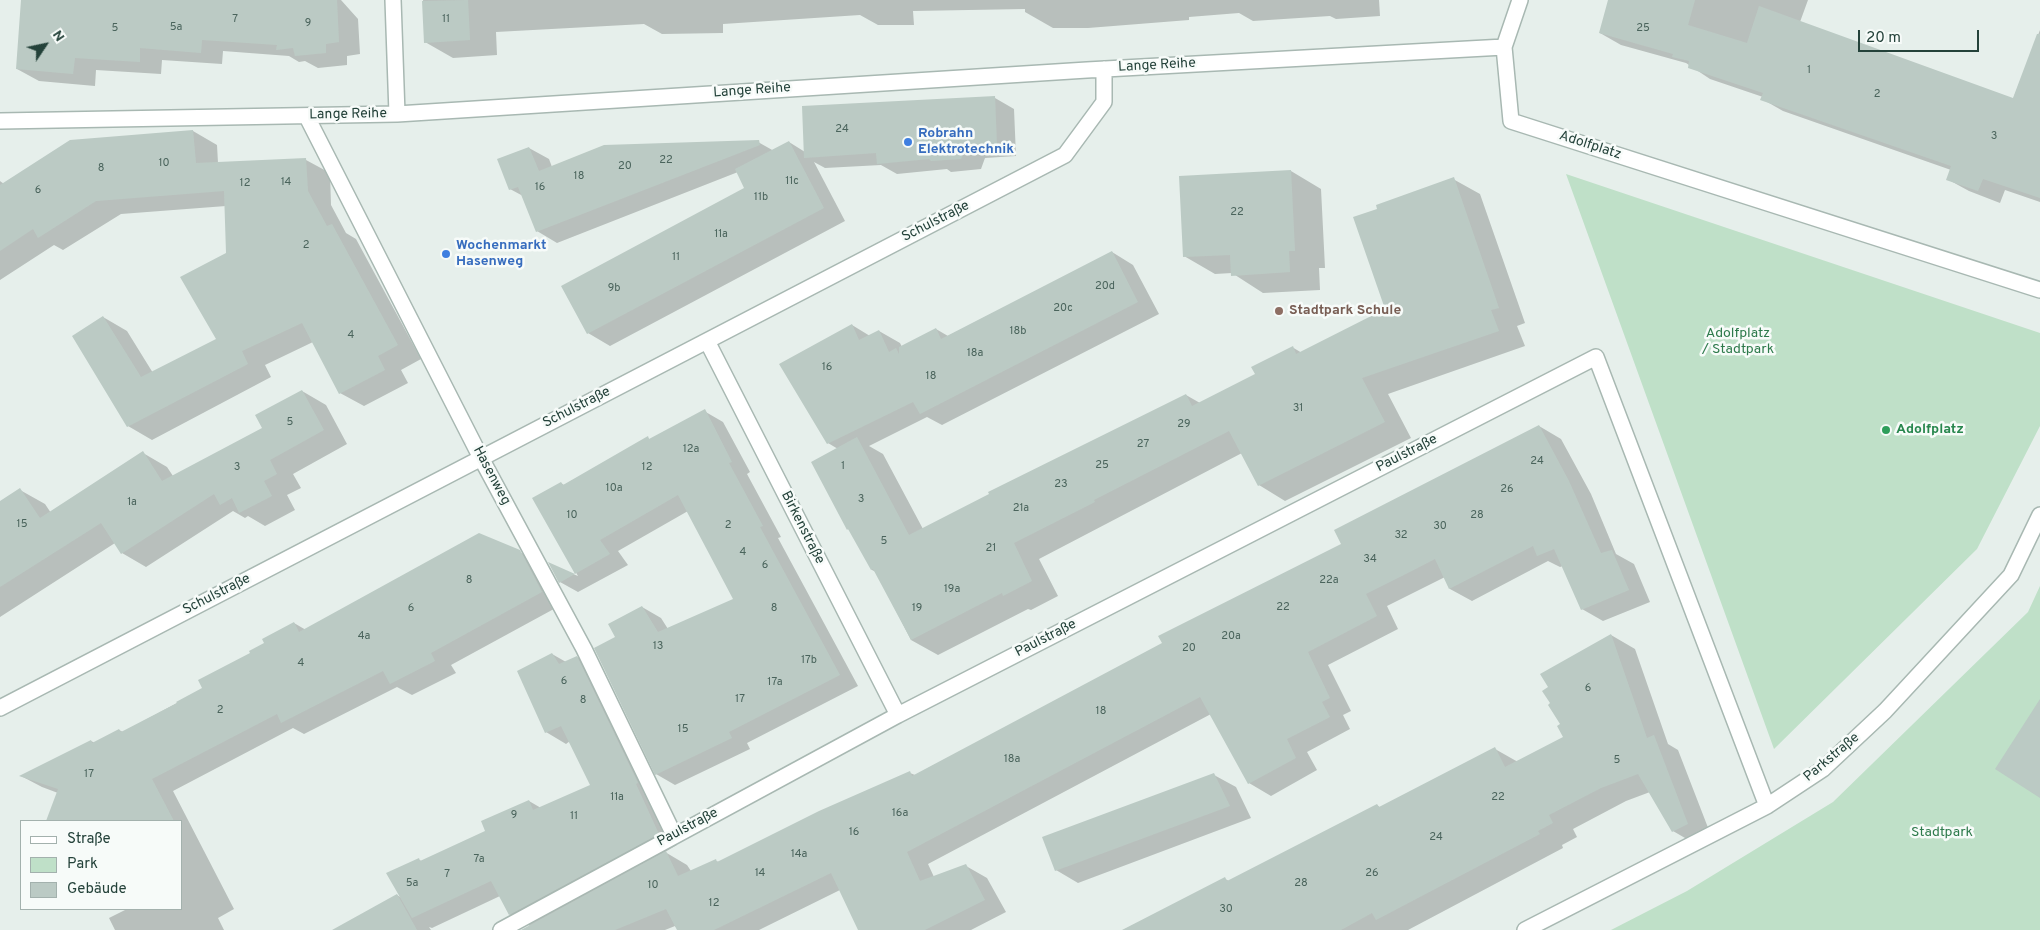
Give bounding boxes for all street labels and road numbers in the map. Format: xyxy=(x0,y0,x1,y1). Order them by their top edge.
street label: Lange Reihe xyxy=(1118,56,1196,76)
street label: Lange Reihe xyxy=(713,80,791,102)
street label: Lange Reihe xyxy=(309,106,387,124)
street label: Adolfplatz xyxy=(1557,128,1623,164)
street label: Schulstraße xyxy=(899,198,973,246)
street label: Schulstraße xyxy=(540,384,614,432)
street label: Paulstraße xyxy=(1374,431,1440,477)
street label: Hasenweg xyxy=(469,444,513,508)
street label: Birkenstraße xyxy=(776,489,828,567)
street label: Schulstraße xyxy=(180,571,254,619)
street label: Paulstraße xyxy=(1013,616,1079,662)
street label: Parkstraße xyxy=(1801,730,1863,786)
street label: Paulstraße xyxy=(655,805,721,851)

